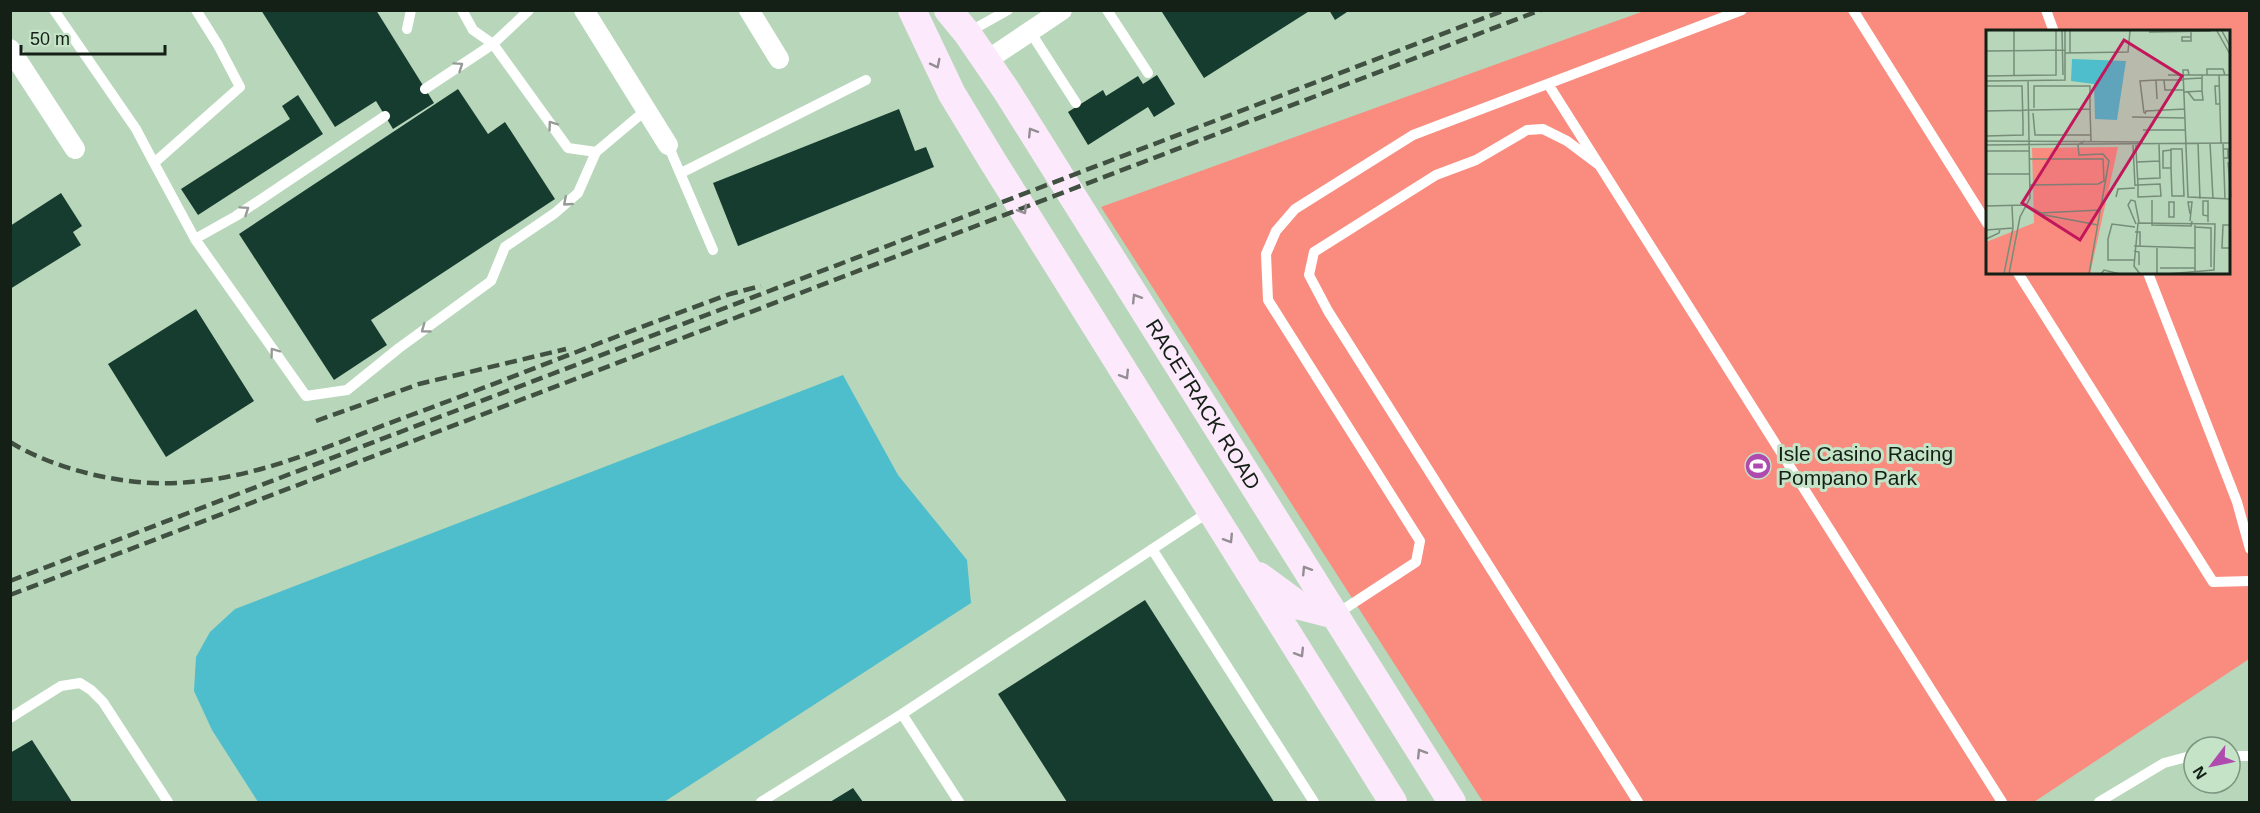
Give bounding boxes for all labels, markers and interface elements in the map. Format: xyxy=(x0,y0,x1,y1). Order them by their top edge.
scale bar xyxy=(21,18,165,56)
text: 50 m xyxy=(30,29,70,49)
inset map xyxy=(1986,30,2230,274)
one-way arrow xyxy=(929,57,940,68)
one-way arrow xyxy=(453,63,464,74)
one-way arrow xyxy=(548,121,559,132)
one-way arrow xyxy=(1028,128,1040,138)
one-way arrow xyxy=(563,195,574,206)
one-way arrow xyxy=(1015,204,1027,214)
one-way arrow xyxy=(238,206,249,217)
one-way arrow xyxy=(1131,294,1143,304)
street label: RACETRACK ROAD xyxy=(1142,315,1265,493)
one-way arrow xyxy=(421,322,432,333)
one-way arrow xyxy=(271,347,282,358)
one-way arrow xyxy=(1118,368,1129,379)
place label: Isle Casino Racing Pompano Park xyxy=(1778,442,1953,489)
sports icon: Isle Casino Racing Pompano Park xyxy=(1743,451,1773,481)
one-way arrow xyxy=(1222,533,1234,543)
one-way arrow xyxy=(1302,566,1314,576)
one-way arrow xyxy=(1293,647,1305,657)
north arrow xyxy=(2182,735,2242,795)
one-way arrow xyxy=(1416,749,1428,759)
text: N xyxy=(2189,763,2210,782)

